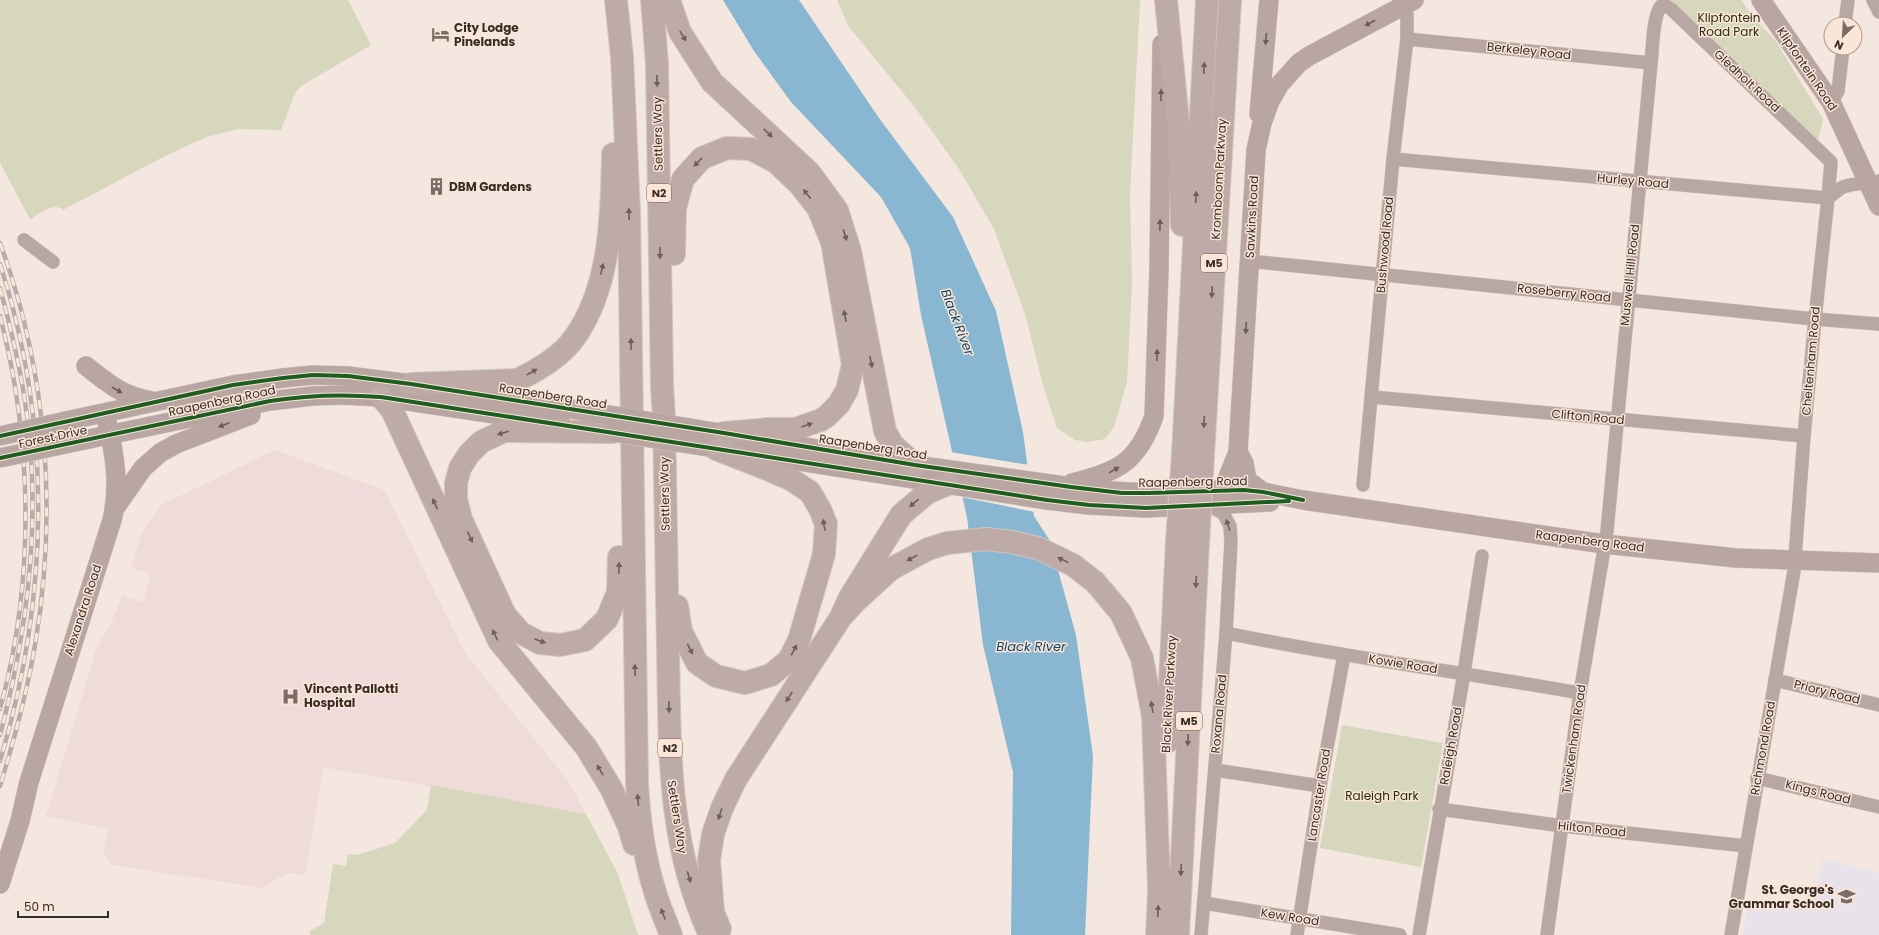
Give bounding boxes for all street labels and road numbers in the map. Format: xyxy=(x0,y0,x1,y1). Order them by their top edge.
street label: Klipfontein Road xyxy=(1773,24,1842,114)
street label: Berkeley Road xyxy=(1486,38,1572,63)
street label: Gledholt Road xyxy=(1710,45,1784,116)
street label: Settlers Way xyxy=(648,97,667,171)
street label: Kromboom Parkway xyxy=(1207,118,1230,240)
street label: Hurley Road xyxy=(1596,169,1670,192)
street label: Sawkins Road xyxy=(1241,175,1262,259)
road number: N2 xyxy=(647,184,671,202)
street label: Bushwood Road xyxy=(1372,196,1397,294)
street label: Muswell Hill Road xyxy=(1616,223,1643,327)
road number: M5 xyxy=(1201,254,1227,272)
street label: Roseberry Road xyxy=(1516,279,1612,306)
street label: Cheltenham Road xyxy=(1797,306,1824,416)
street label: Raapenberg Road xyxy=(498,379,608,412)
street label: Raapenberg Road xyxy=(167,381,277,420)
street label: Clifton Road xyxy=(1551,405,1625,428)
street label: Forest Drive xyxy=(17,421,89,452)
street label: Raapenberg Road xyxy=(818,430,928,463)
street label: Settlers Way xyxy=(655,457,674,531)
street label: Raapenberg Road xyxy=(1138,472,1248,491)
street label: Raapenberg Road xyxy=(1535,525,1645,556)
street label: Alexandra Road xyxy=(60,562,105,658)
street label: Black River Parkway xyxy=(1157,635,1180,753)
street label: Kowie Road xyxy=(1367,650,1439,677)
street label: Roxana Road xyxy=(1207,674,1230,754)
street label: Priory Road xyxy=(1792,675,1862,708)
street label: Twickenham Road xyxy=(1557,683,1590,795)
street label: Richmond Road xyxy=(1746,699,1779,796)
street label: Raleigh Road xyxy=(1435,706,1466,786)
road number: M5 xyxy=(1176,712,1202,730)
road number: N2 xyxy=(658,739,682,757)
street label: Lancaster Road xyxy=(1303,748,1334,842)
street label: Kings Road xyxy=(1784,775,1852,808)
street label: Settlers Way xyxy=(663,779,692,855)
street label: Hilton Road xyxy=(1557,816,1627,841)
street label: Kew Road xyxy=(1260,904,1320,930)

